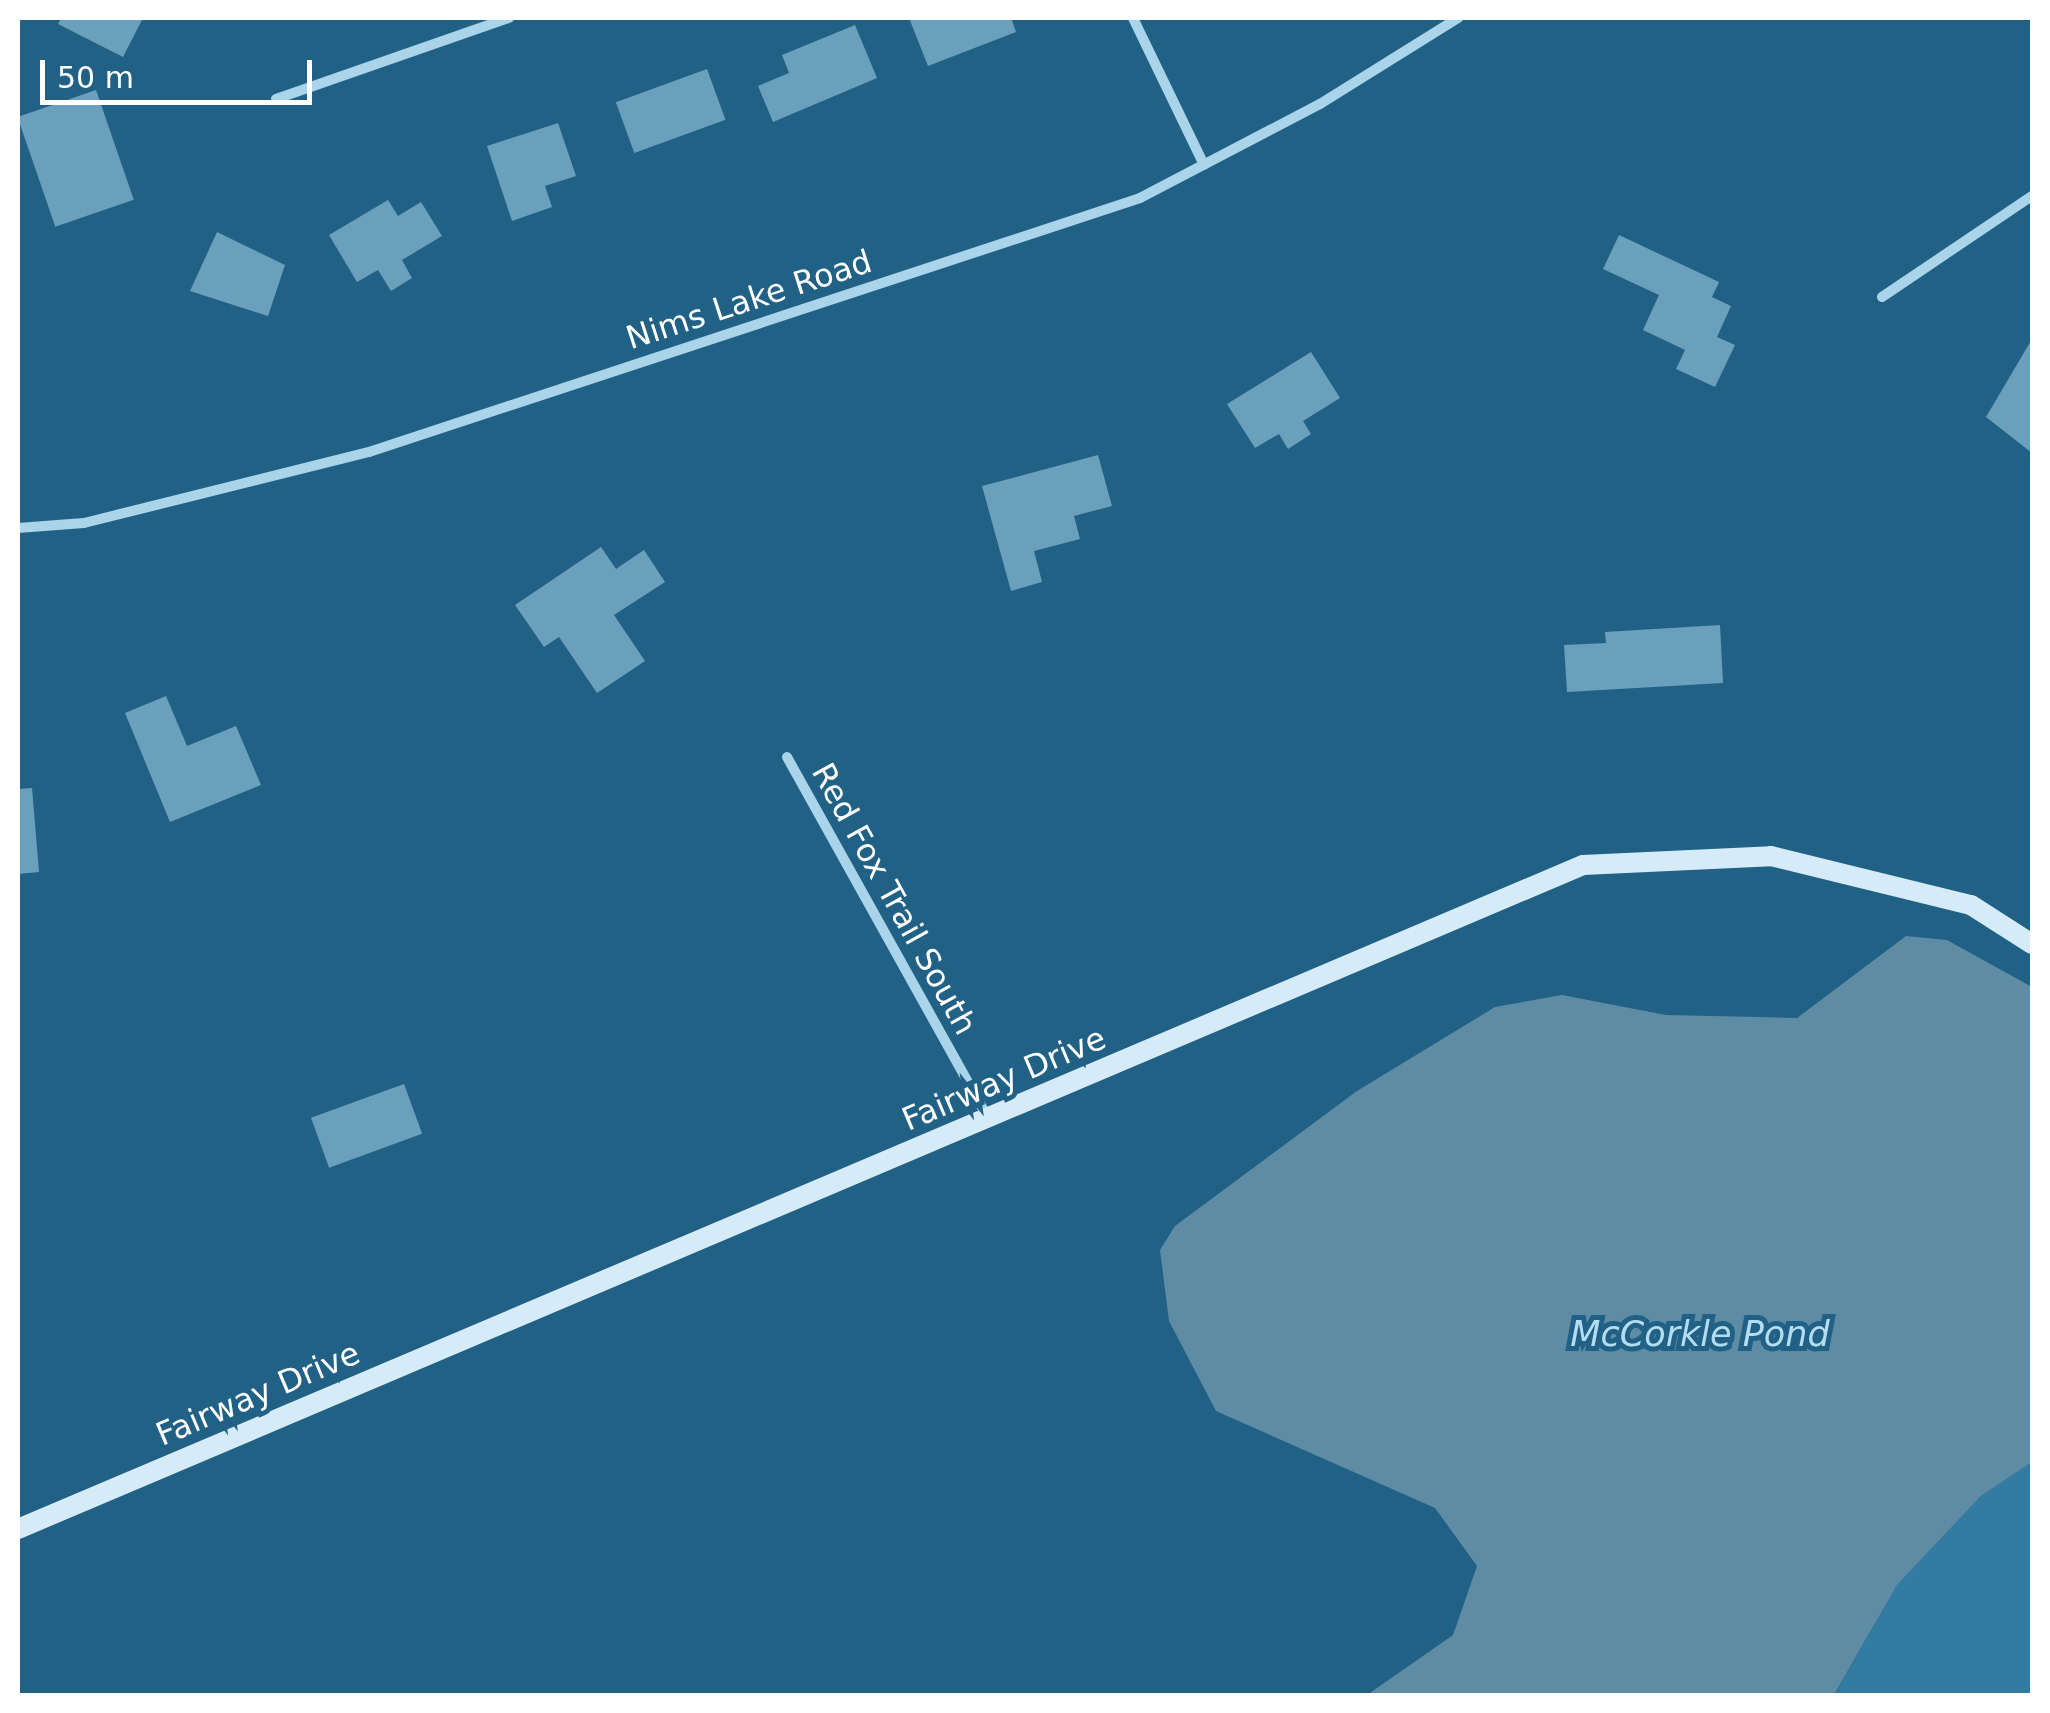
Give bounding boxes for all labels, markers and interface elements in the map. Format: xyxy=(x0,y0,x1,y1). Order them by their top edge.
scale bar xyxy=(45,40,318,102)
text: 50 m xyxy=(57,60,134,95)
street label: Nims Lake Road xyxy=(621,242,877,358)
street label: Red Fox Trail South xyxy=(803,757,985,1041)
street label: Fairway Drive xyxy=(896,1019,1112,1139)
water label: McCorkle Pond xyxy=(1570,1313,1830,1355)
street label: Fairway Drive xyxy=(150,1334,366,1454)

